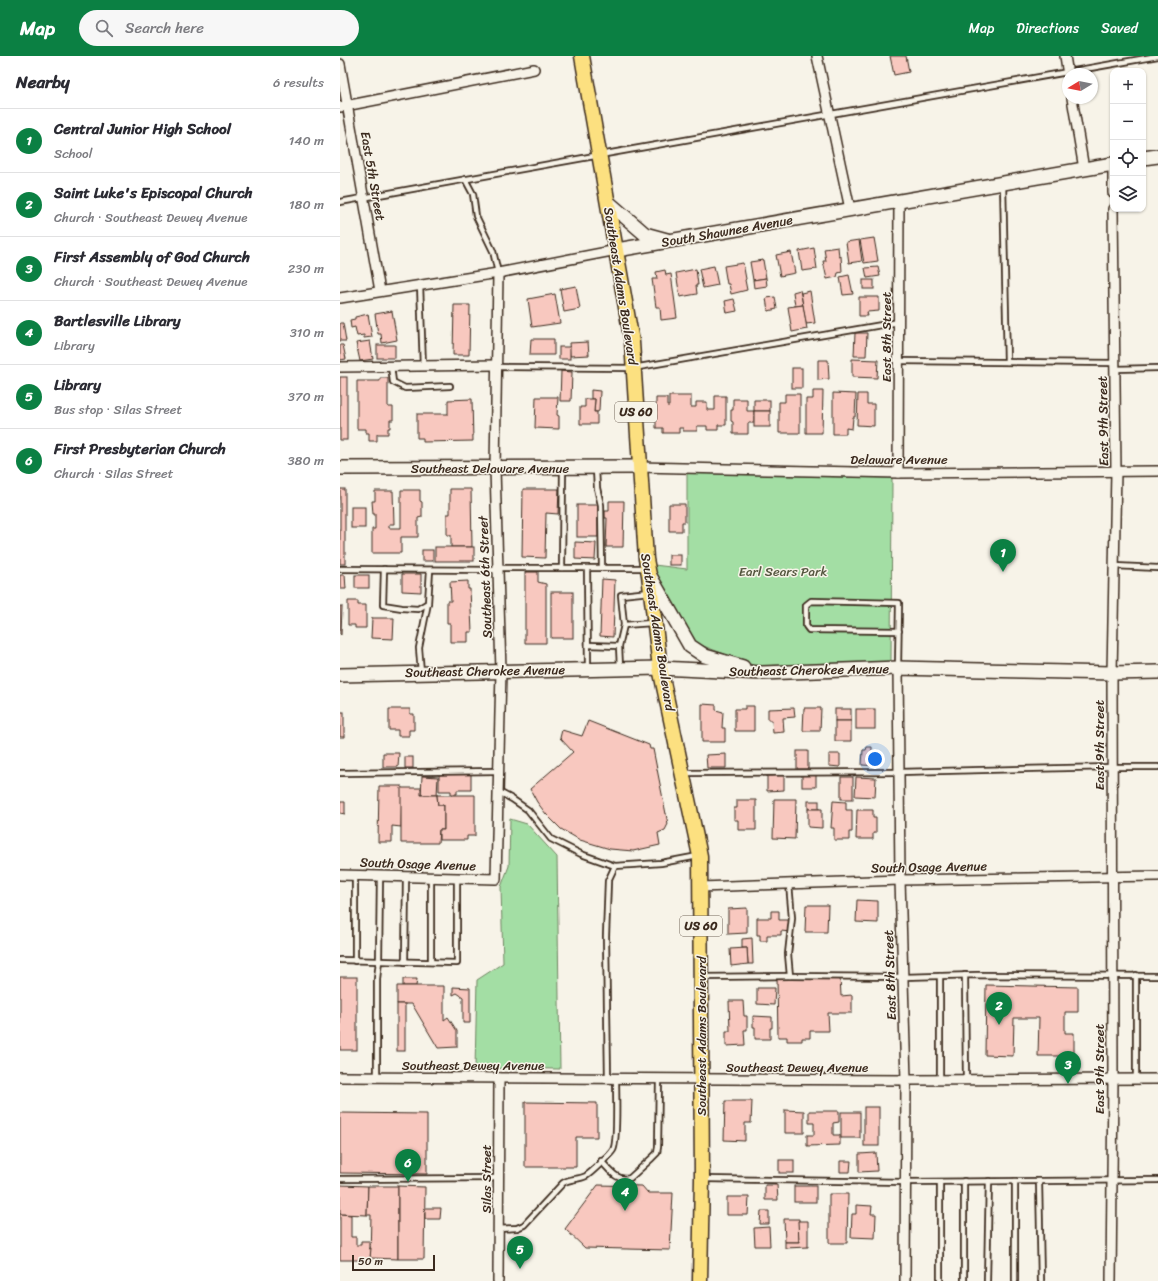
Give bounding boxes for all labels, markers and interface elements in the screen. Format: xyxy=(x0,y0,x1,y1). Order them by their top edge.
search box xyxy=(79,10,359,46)
text: Map xyxy=(20,12,55,45)
text: Search here xyxy=(125,15,204,41)
text: Map xyxy=(968,16,994,41)
text: Directions xyxy=(1016,16,1079,41)
text: Saved xyxy=(1101,16,1138,41)
icon: search xyxy=(93,17,115,39)
text: Nearby xyxy=(16,67,70,97)
north arrow xyxy=(1062,68,1098,104)
map controls xyxy=(1110,68,1146,212)
button: + xyxy=(1110,68,1146,104)
text: 6 results xyxy=(273,71,324,94)
button: − xyxy=(1110,104,1146,140)
text: Central Junior High School xyxy=(54,116,231,142)
text: 1 xyxy=(26,129,32,152)
text: 140 m xyxy=(289,129,324,152)
street label: East 5th Street xyxy=(354,129,392,223)
button: locate xyxy=(1110,140,1146,176)
text: School xyxy=(54,142,92,165)
button: layers xyxy=(1110,176,1146,212)
text: Saint Luke's Episcopal Church xyxy=(54,180,253,206)
text: 2 xyxy=(25,193,33,216)
text: 180 m xyxy=(289,193,324,216)
street label: Southeast Adams Boulevard xyxy=(597,205,645,368)
text: Church · Southeast Dewey Avenue xyxy=(54,206,247,229)
street label: South Shawnee Avenue xyxy=(659,208,795,254)
text: First Assembly of God Church xyxy=(54,244,250,270)
text: 3 xyxy=(25,257,33,280)
text: 230 m xyxy=(288,257,324,280)
text: Church · Southeast Dewey Avenue xyxy=(54,270,247,293)
street label: East 8th Street xyxy=(875,292,898,382)
text: Bartlesville Library xyxy=(54,308,181,334)
text: 4 xyxy=(25,321,33,344)
text: 310 m xyxy=(290,321,324,344)
text: Library xyxy=(54,334,95,357)
text: Library xyxy=(54,372,101,398)
street label: East 9th Street xyxy=(1091,375,1115,466)
text: 5 xyxy=(25,385,33,408)
text: 370 m xyxy=(288,385,324,408)
text: Bus stop · Silas Street xyxy=(54,398,182,421)
road number: US 60 xyxy=(615,402,657,422)
text: First Presbyterian Church xyxy=(54,436,226,462)
street label: Delaware Avenue xyxy=(850,448,948,471)
text: 6 xyxy=(25,449,33,472)
text: 380 m xyxy=(287,449,324,472)
street label: Southeast Delaware Avenue xyxy=(411,457,570,480)
text: Church · Silas Street xyxy=(54,462,173,485)
street label: Southeast 6th Street xyxy=(471,515,499,639)
pin: 1 xyxy=(990,539,1016,572)
street label: Southeast Adams Boulevard xyxy=(634,551,682,714)
park label: Earl Sears Park xyxy=(739,560,827,583)
street label: Southeast Cherokee Avenue xyxy=(729,657,889,683)
street label: Southeast Cherokee Avenue xyxy=(405,658,565,684)
street label: East 9th Street xyxy=(1088,699,1111,790)
your location xyxy=(865,749,885,769)
street label: South Osage Avenue xyxy=(359,850,477,878)
street label: South Osage Avenue xyxy=(871,854,988,880)
road number: US 60 xyxy=(680,916,722,936)
street label: East 8th Street xyxy=(877,929,903,1021)
street label: Southeast Adams Boulevard xyxy=(690,955,713,1116)
pin: 2 xyxy=(986,992,1012,1025)
street label: East 9th Street xyxy=(1088,1023,1111,1114)
pin: 3 xyxy=(1055,1051,1081,1084)
street label: Southeast Dewey Avenue xyxy=(402,1054,544,1077)
street label: Southeast Dewey Avenue xyxy=(726,1056,868,1079)
street label: Silas Street xyxy=(475,1144,498,1213)
pin: 6 xyxy=(395,1149,421,1182)
pin: 4 xyxy=(612,1178,638,1211)
pin: 5 xyxy=(507,1236,533,1269)
text: 50 m xyxy=(358,1252,383,1271)
scale bar xyxy=(352,1253,435,1272)

